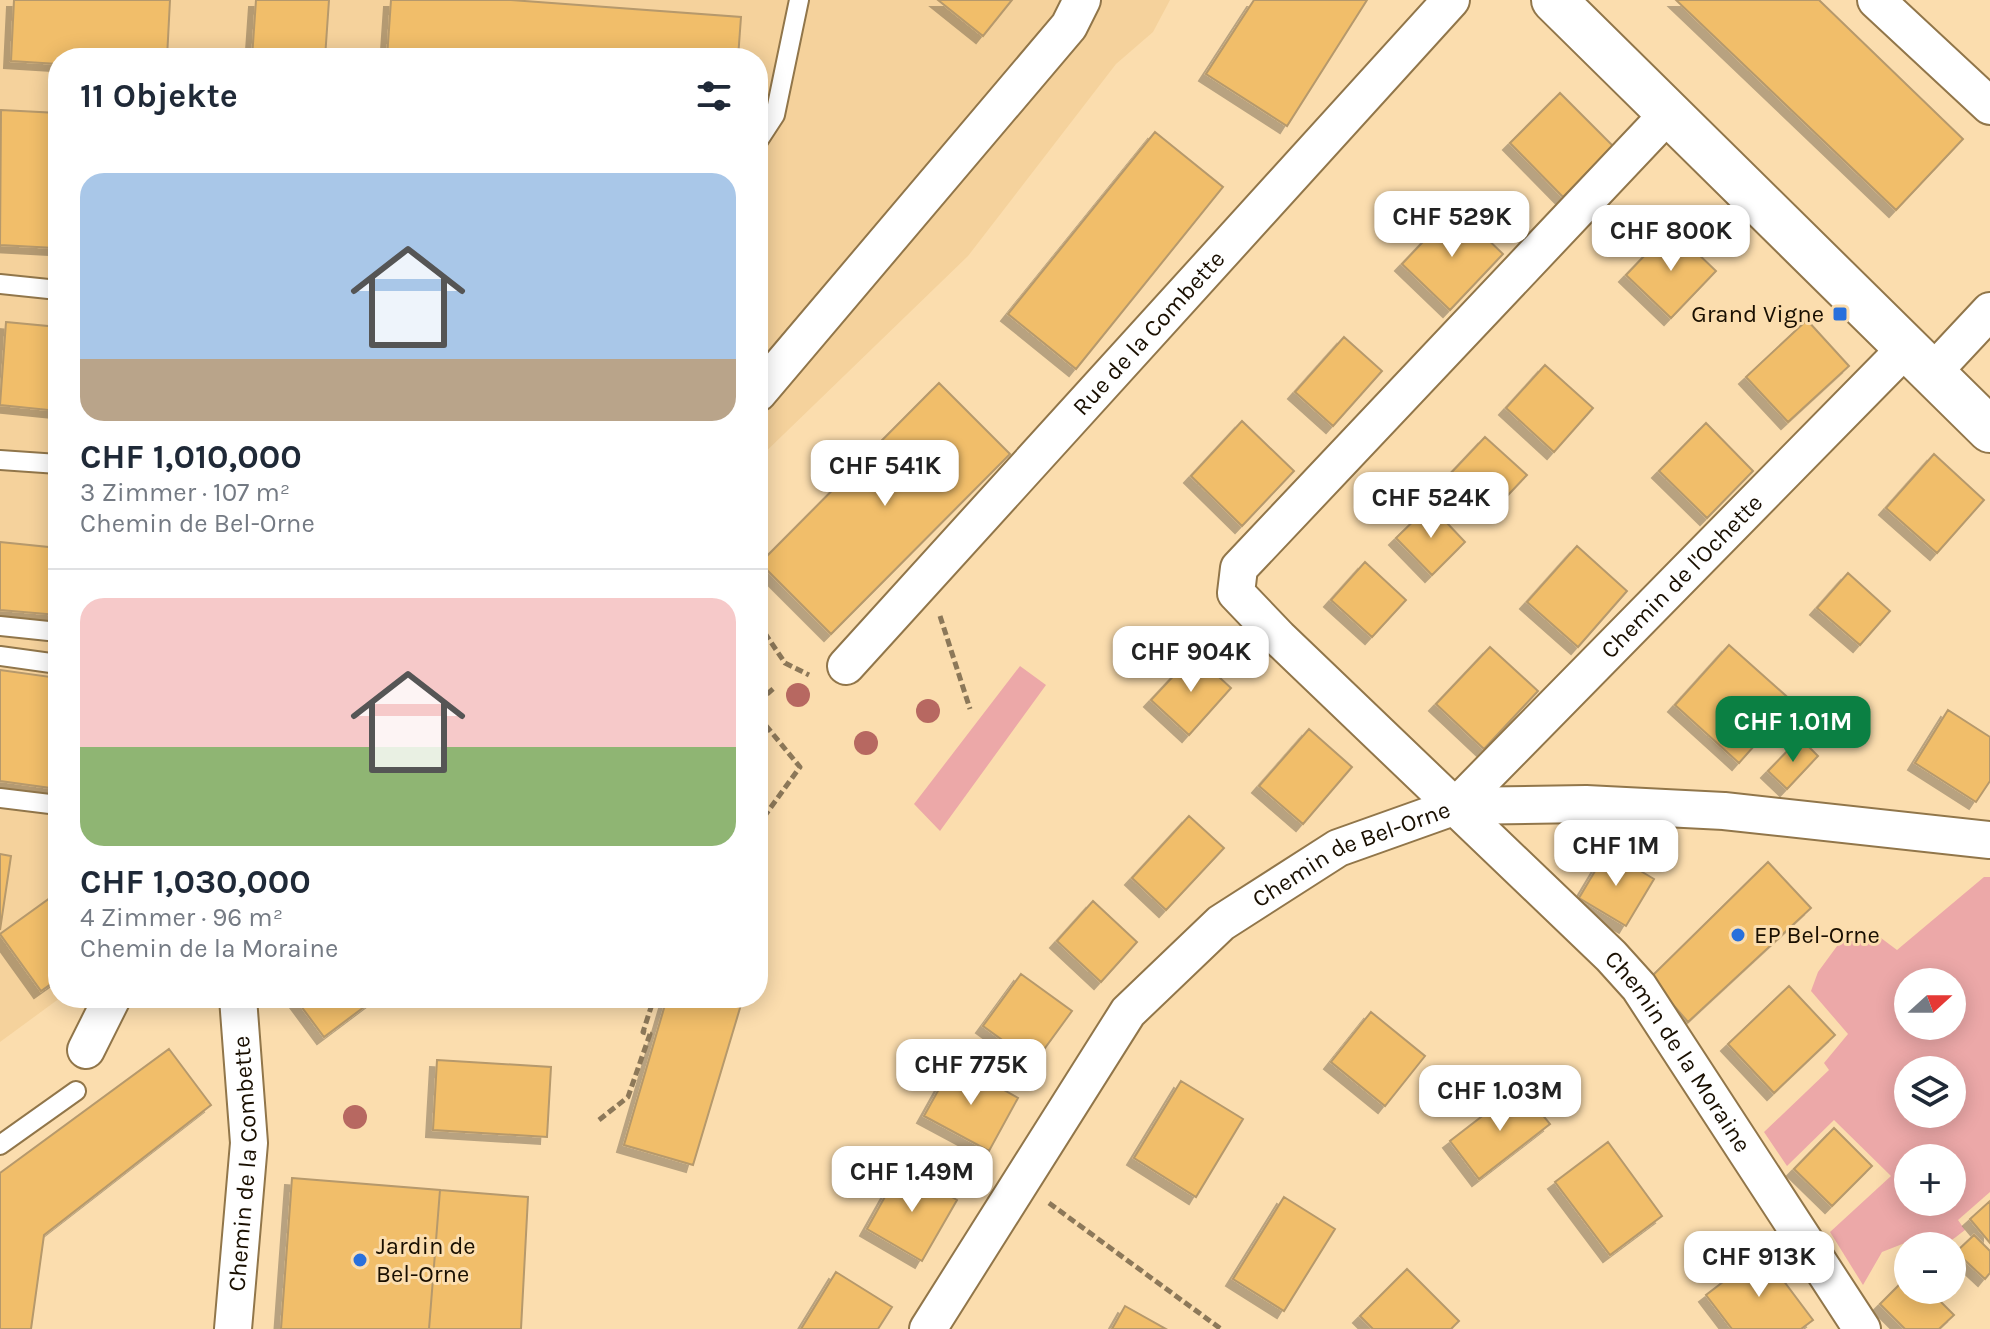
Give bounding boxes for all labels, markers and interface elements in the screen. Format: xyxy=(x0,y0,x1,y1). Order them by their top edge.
icon: filters xyxy=(692,74,736,118)
text: 11 Objekte xyxy=(80,76,238,116)
pin: CHF 529K xyxy=(1369,191,1535,259)
text: CHF 529K xyxy=(1392,201,1512,232)
pin: CHF 800K xyxy=(1588,205,1754,273)
text: CHF 800K xyxy=(1610,215,1732,246)
icon: home xyxy=(336,225,480,369)
street label: Rue de la Combette xyxy=(1067,245,1230,421)
place label: Grand Vigne xyxy=(1691,300,1824,328)
marker: Grand Vigne xyxy=(1831,305,1849,323)
text: CHF 1,010,000 xyxy=(80,437,302,477)
pin: CHF 541K xyxy=(802,440,968,508)
text: CHF 541K xyxy=(829,450,941,481)
pin: CHF 524K xyxy=(1348,472,1514,540)
text: 3 Zimmer · 107 m² xyxy=(80,477,290,508)
text: CHF 524K xyxy=(1372,482,1490,513)
street label: Chemin de l'Ochette xyxy=(1595,489,1768,664)
text: Chemin de Bel-Orne xyxy=(80,508,315,539)
pin: CHF 904K xyxy=(1108,626,1274,694)
text: CHF 904K xyxy=(1131,636,1251,667)
icon: home xyxy=(336,650,480,794)
pin: CHF 1.01M xyxy=(1701,696,1885,764)
text: CHF 1.01M xyxy=(1734,706,1852,737)
street label: Chemin de Bel-Orne xyxy=(1247,795,1454,913)
pin: CHF 1M xyxy=(1551,820,1681,888)
text: CHF 1M xyxy=(1572,830,1660,861)
text: CHF 1,030,000 xyxy=(80,862,311,902)
text: 4 Zimmer · 96 m² xyxy=(80,902,283,933)
place label: EP Bel-Orne xyxy=(1754,921,1880,949)
marker: EP Bel-Orne xyxy=(1729,926,1747,944)
text: Chemin de la Moraine xyxy=(80,933,338,964)
street label: Chemin de la Moraine xyxy=(1599,945,1757,1157)
north arrow xyxy=(1894,968,1966,1040)
map controls xyxy=(1894,968,1966,1304)
street label: Chemin de la Combette xyxy=(222,1035,263,1293)
pin: CHF 775K xyxy=(888,1039,1054,1107)
text: CHF 775K xyxy=(914,1049,1028,1080)
button: layers xyxy=(1894,1056,1966,1128)
pin: CHF 1.03M xyxy=(1408,1065,1592,1133)
text: CHF 1.03M xyxy=(1437,1075,1563,1106)
button: + xyxy=(1894,1144,1966,1216)
pin: CHF 1.49M xyxy=(820,1146,1004,1214)
text: CHF 1.49M xyxy=(850,1156,974,1187)
pin: CHF 913K xyxy=(1676,1231,1842,1299)
place label: Jardin de Bel-Orne xyxy=(376,1232,476,1288)
button: − xyxy=(1894,1232,1966,1304)
text: CHF 913K xyxy=(1702,1241,1816,1272)
marker: Jardin de Bel-Orne xyxy=(351,1251,369,1269)

